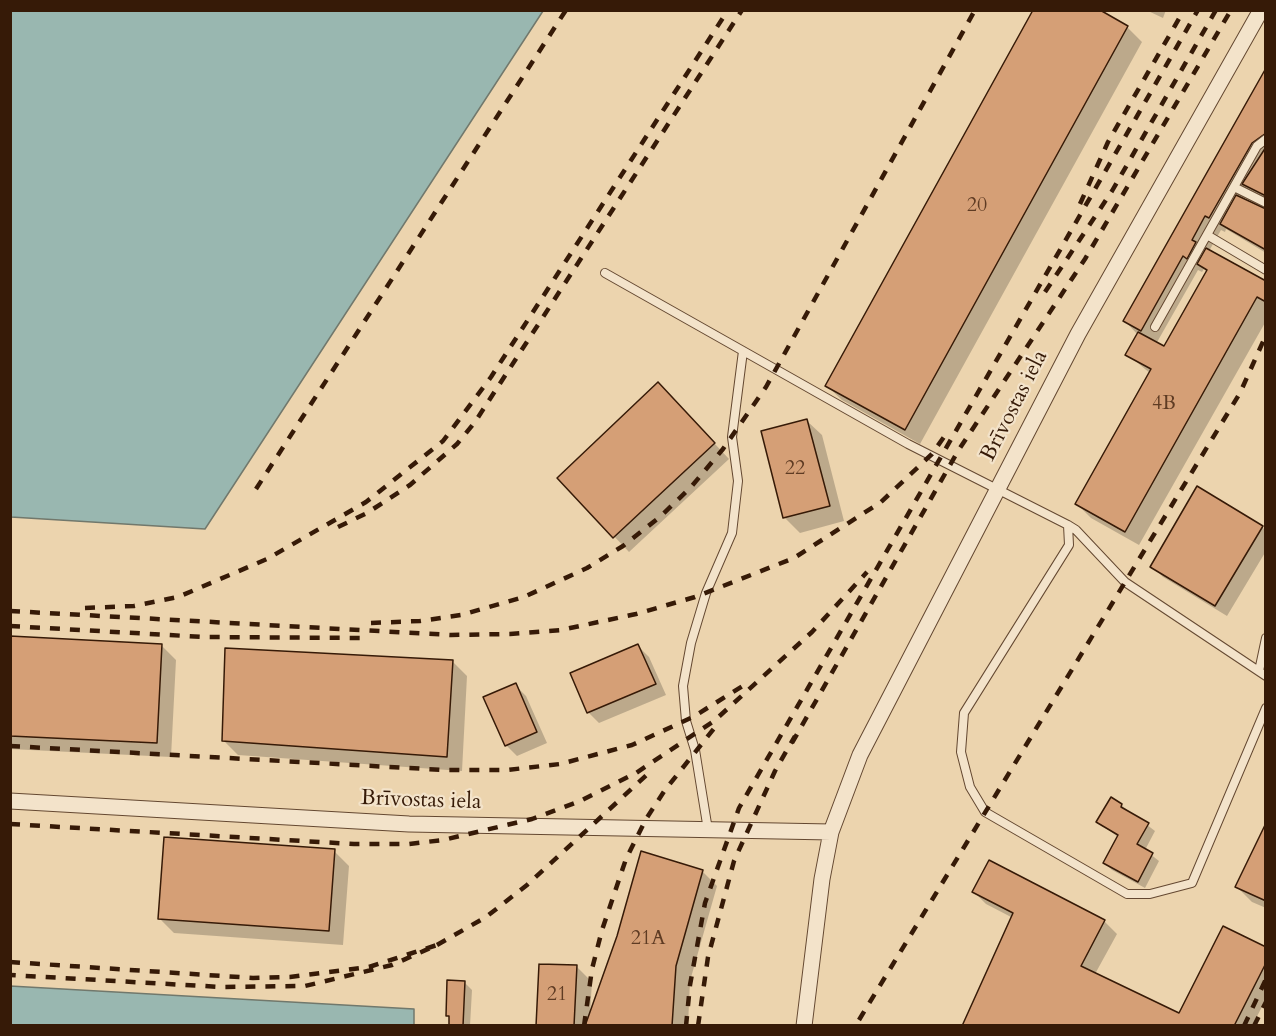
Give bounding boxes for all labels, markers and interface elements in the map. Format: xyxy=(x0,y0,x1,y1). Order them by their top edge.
house number: 20 xyxy=(967,194,987,218)
street label: Brīvostas iela xyxy=(976,346,1054,466)
house number: 4B xyxy=(1152,392,1176,416)
house number: 22 xyxy=(785,457,805,481)
street label: Brīvostas iela xyxy=(360,786,482,816)
house number: 21A xyxy=(631,927,665,951)
house number: 21 xyxy=(547,983,567,1007)

